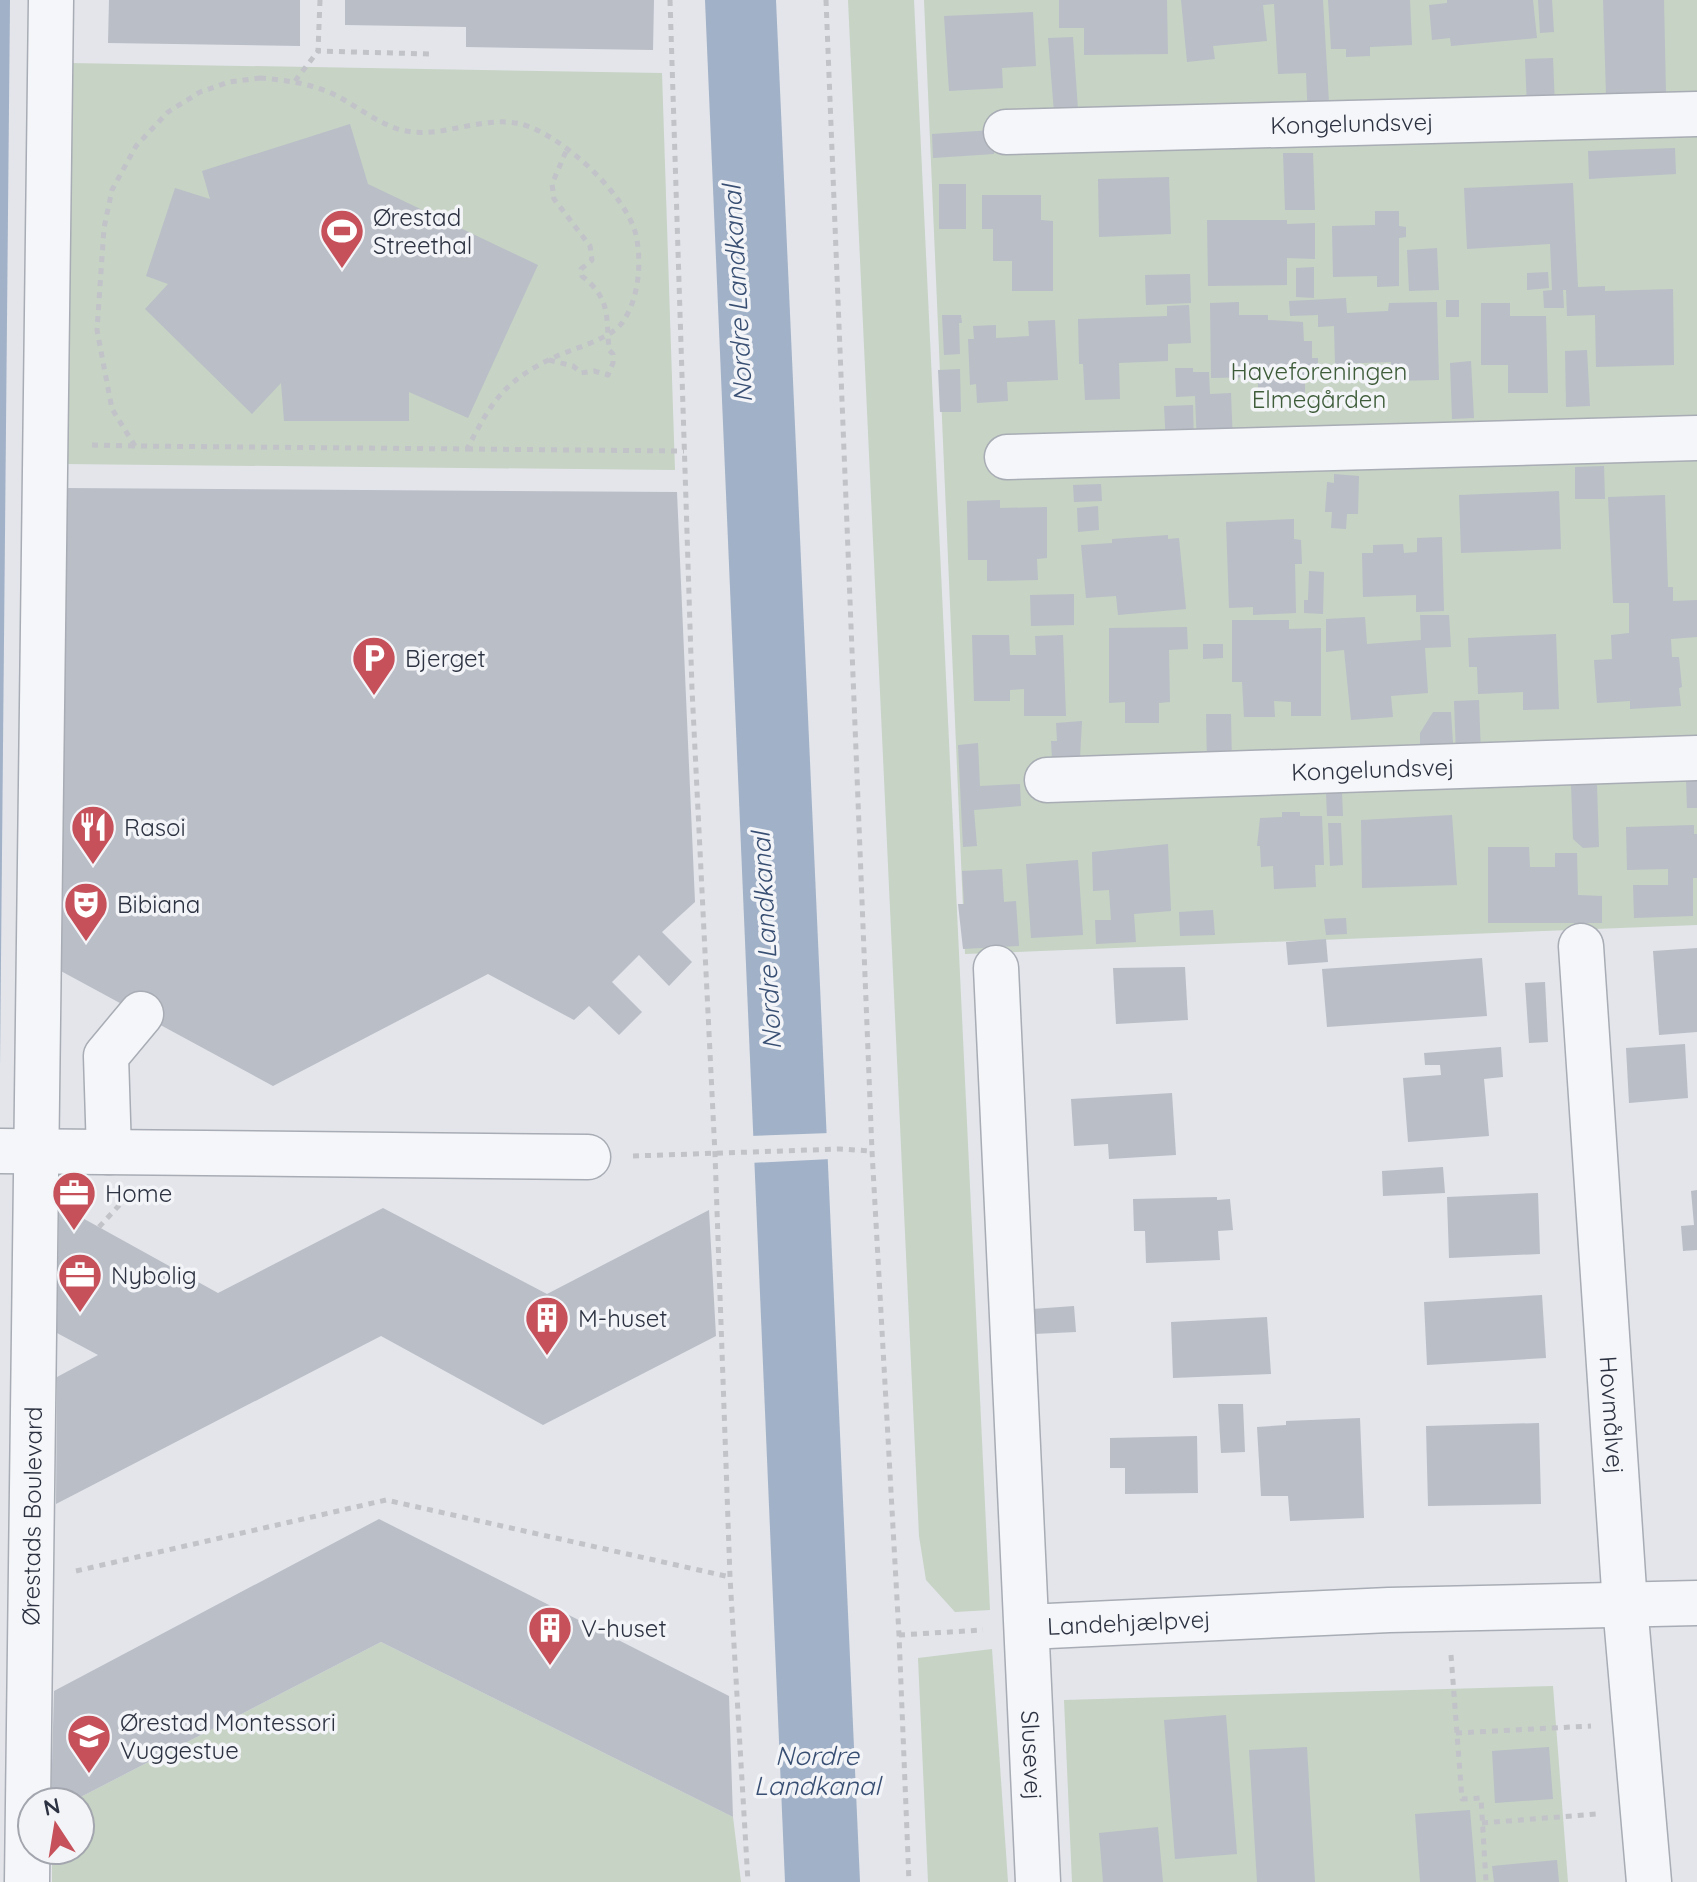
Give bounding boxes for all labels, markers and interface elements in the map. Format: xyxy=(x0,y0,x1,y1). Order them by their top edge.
street label: Kongelundsvej xyxy=(1270,106,1434,140)
water label: Nordre Landkanal xyxy=(715,181,759,404)
place label: Ørestad Streethal xyxy=(373,202,472,260)
sports icon: Ørestad Streethal xyxy=(318,207,366,270)
park label: Haveforeningen Elmegården xyxy=(1231,356,1408,414)
parking icon: Bjerget xyxy=(350,634,398,697)
place label: Bjerget xyxy=(405,643,486,673)
street label: Kongelundsvej xyxy=(1291,751,1455,787)
restaurant icon: Rasoi xyxy=(69,803,117,866)
place label: Rasoi xyxy=(124,812,186,842)
water label: Nordre Landkanal xyxy=(744,828,788,1051)
theatre icon: Bibiana xyxy=(62,880,110,943)
place label: Bibiana xyxy=(117,889,200,919)
office icon: Home xyxy=(50,1169,98,1232)
place label: Home xyxy=(105,1178,172,1208)
office icon: Nybolig xyxy=(56,1251,104,1314)
place label: Nybolig xyxy=(111,1260,197,1290)
building icon: M-huset xyxy=(523,1294,571,1357)
place label: M-huset xyxy=(578,1303,667,1333)
street label: Hovmålvej xyxy=(1593,1355,1631,1475)
street label: Ørestads Boulevard xyxy=(15,1406,48,1626)
street label: Landehjælpvej xyxy=(1046,1603,1211,1641)
building icon: V-huset xyxy=(526,1604,574,1667)
place label: V-huset xyxy=(581,1613,667,1643)
place label: Ørestad Montessori Vuggestue xyxy=(120,1707,336,1765)
street label: Slusevej xyxy=(1015,1710,1049,1801)
school or university icon: Ørestad Montessori Vuggestue xyxy=(65,1712,113,1775)
water label: Nordre Landkanal xyxy=(754,1739,883,1802)
north arrow xyxy=(16,1786,96,1866)
text: N xyxy=(41,1791,63,1822)

